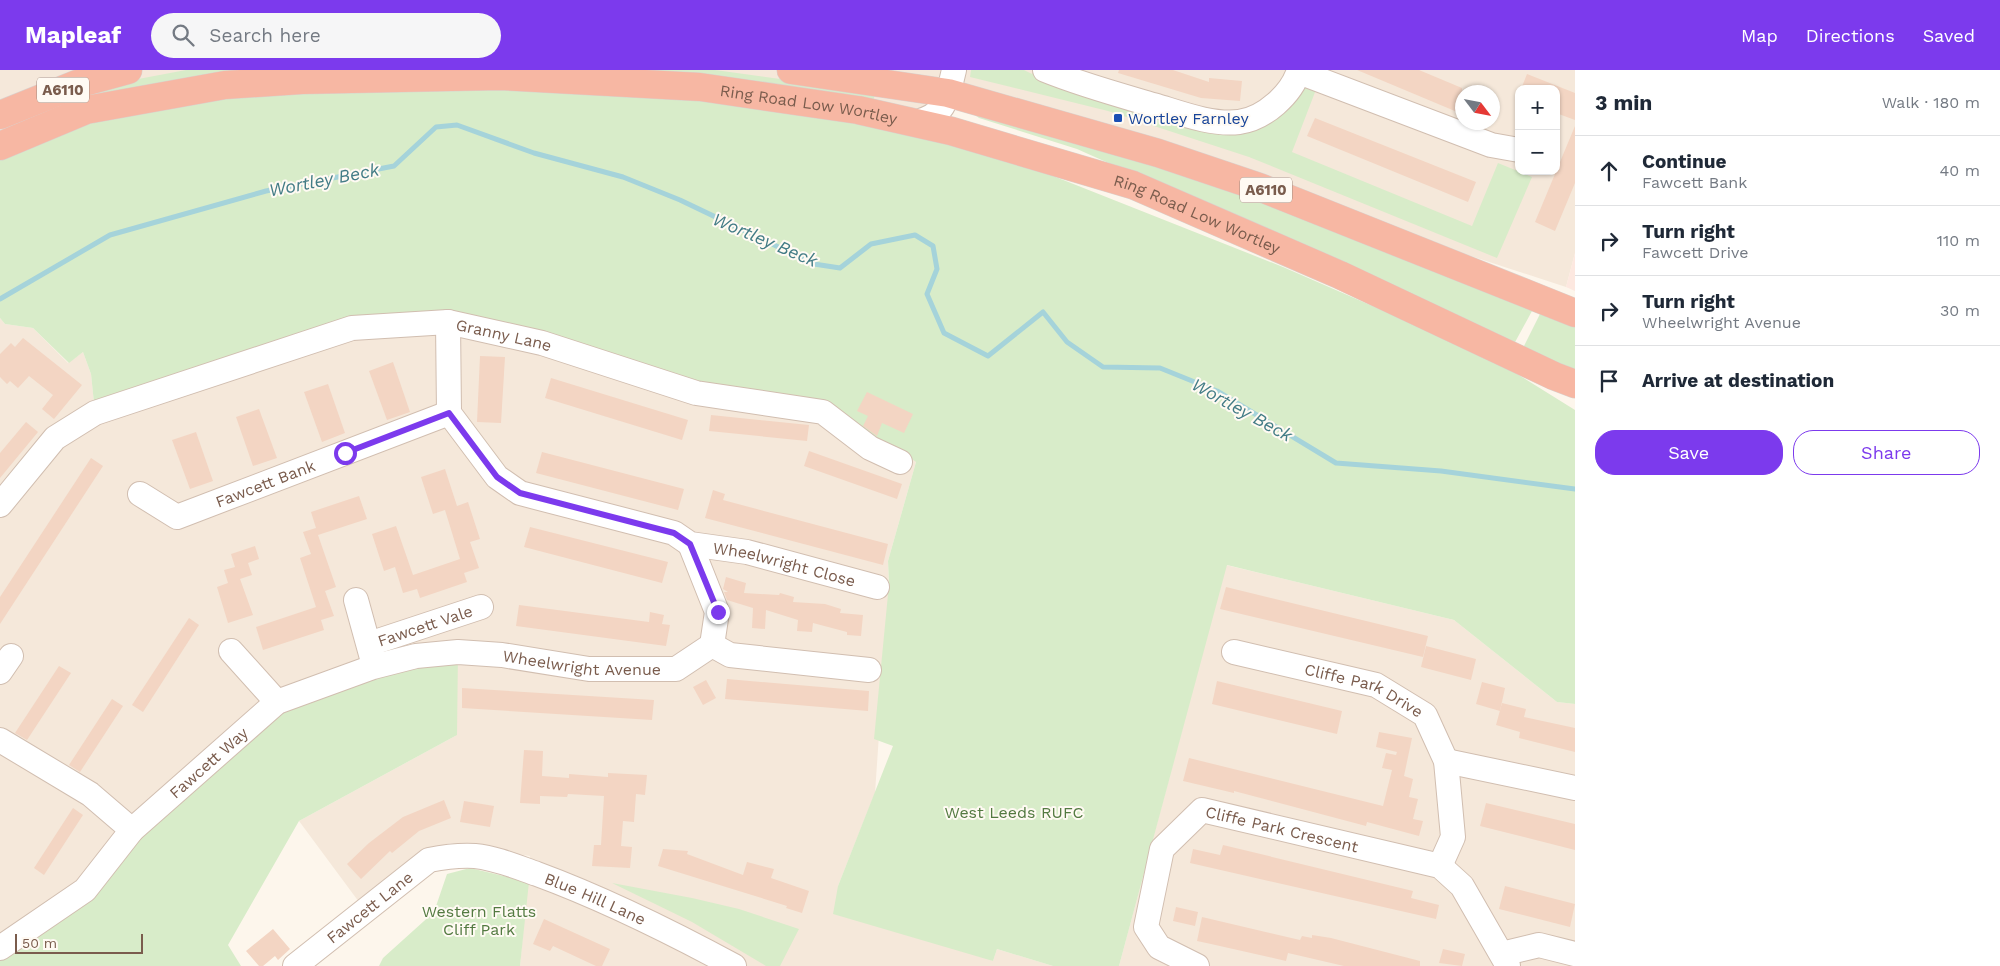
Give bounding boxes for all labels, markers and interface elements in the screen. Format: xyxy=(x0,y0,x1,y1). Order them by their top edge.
search box xyxy=(151,13,501,58)
text: Mapleaf xyxy=(25,21,121,49)
icon: search xyxy=(169,21,197,49)
text: Search here xyxy=(209,24,321,47)
text: Map xyxy=(1741,25,1778,46)
text: Directions xyxy=(1806,25,1895,46)
text: Saved xyxy=(1923,25,1975,46)
road number: A6110 xyxy=(37,78,89,102)
street label: Ring Road Low Wortley xyxy=(719,81,900,129)
north arrow xyxy=(1455,85,1500,130)
map controls xyxy=(1515,85,1560,175)
button: + xyxy=(1515,85,1560,130)
text: 3 min xyxy=(1595,90,1652,115)
text: Walk · 180 m xyxy=(1882,93,1980,112)
place label: Wortley Farnley xyxy=(1128,109,1249,128)
marker: Wortley Farnley xyxy=(1112,112,1124,124)
button: − xyxy=(1515,130,1560,175)
text: Continue xyxy=(1642,150,1726,173)
icon: ahead xyxy=(1595,157,1623,185)
water label: Wortley Beck xyxy=(267,158,382,200)
text: 40 m xyxy=(1940,161,1980,180)
street label: Ring Road Low Wortley xyxy=(1111,171,1284,258)
text: Fawcett Bank xyxy=(1642,173,1747,192)
road number: A6110 xyxy=(1240,178,1292,202)
water label: Wortley Beck xyxy=(710,208,822,272)
text: Turn right xyxy=(1642,220,1735,243)
icon: right xyxy=(1595,227,1623,255)
text: 110 m xyxy=(1937,231,1980,250)
text: Fawcett Drive xyxy=(1642,243,1749,262)
text: Turn right xyxy=(1642,290,1735,313)
icon: right xyxy=(1595,297,1623,325)
text: 30 m xyxy=(1940,301,1980,320)
text: Wheelwright Avenue xyxy=(1642,313,1801,332)
street label: Granny Lane xyxy=(454,315,554,356)
icon: arrive xyxy=(1595,367,1623,395)
text: Arrive at destination xyxy=(1642,369,1834,392)
water label: Wortley Beck xyxy=(1188,373,1297,446)
button: Save xyxy=(1595,430,1783,475)
button: Share xyxy=(1793,430,1980,475)
route start xyxy=(334,442,357,465)
street label: Fawcett Bank xyxy=(213,456,318,511)
street label: Wheelwright Close xyxy=(712,538,858,591)
street label: Fawcett Vale xyxy=(375,601,475,650)
route end xyxy=(707,601,730,624)
street label: Wheelwright Avenue xyxy=(501,646,661,679)
street label: Cliffe Park Drive xyxy=(1303,660,1426,721)
street label: Fawcett Way xyxy=(166,723,252,803)
street label: Cliffe Park Crescent xyxy=(1204,802,1360,857)
park label: West Leeds RUFC xyxy=(945,803,1083,822)
street label: Fawcett Lane xyxy=(323,868,417,947)
street label: Blue Hill Lane xyxy=(542,869,649,929)
park label: Western Flatts Cliff Park xyxy=(422,902,536,939)
scale bar xyxy=(15,931,142,954)
text: 50 m xyxy=(22,935,57,951)

